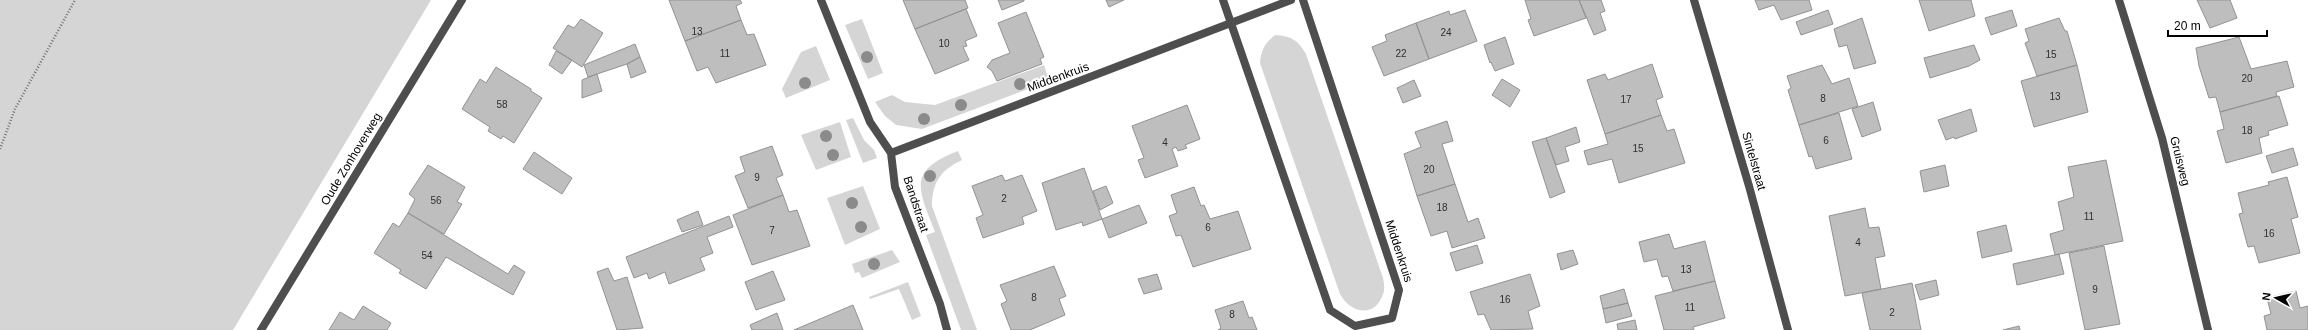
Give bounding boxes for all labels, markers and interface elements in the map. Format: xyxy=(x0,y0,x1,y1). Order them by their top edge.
scale bar xyxy=(2168,12,2267,38)
text: 20 m xyxy=(2174,19,2201,33)
house number: 13 xyxy=(691,26,703,37)
house number: 24 xyxy=(1440,27,1452,38)
house number: 10 xyxy=(938,38,950,49)
house number: 11 xyxy=(720,48,731,59)
house number: 22 xyxy=(1395,48,1407,59)
house number: 15 xyxy=(2045,49,2057,60)
street label: Middenkruis xyxy=(1025,59,1091,95)
house number: 20 xyxy=(2241,73,2253,84)
house number: 13 xyxy=(2049,91,2061,102)
house number: 8 xyxy=(1820,93,1826,104)
house number: 17 xyxy=(1620,94,1632,105)
house number: 58 xyxy=(496,99,508,110)
street label: Oude Zonhoverweg xyxy=(318,110,384,208)
house number: 18 xyxy=(2241,125,2253,136)
street label: Sintelstraat xyxy=(1739,130,1769,192)
house number: 6 xyxy=(1823,135,1829,146)
street label: Gruisweg xyxy=(2167,135,2193,187)
house number: 4 xyxy=(1162,137,1168,148)
house number: 15 xyxy=(1632,143,1644,154)
house number: 20 xyxy=(1423,164,1435,175)
house number: 9 xyxy=(754,172,760,183)
street label: Bandstraat xyxy=(900,174,932,234)
house number: 2 xyxy=(1001,193,1007,204)
house number: 56 xyxy=(430,195,442,206)
house number: 18 xyxy=(1436,202,1448,213)
house number: 11 xyxy=(2084,211,2095,222)
street label: Middenkruis xyxy=(1382,218,1416,284)
house number: 6 xyxy=(1205,222,1211,233)
house number: 7 xyxy=(769,225,775,236)
house number: 16 xyxy=(2263,228,2275,239)
house number: 4 xyxy=(1855,237,1861,248)
house number: 54 xyxy=(421,250,433,261)
house number: 13 xyxy=(1680,264,1692,275)
north arrow xyxy=(2256,278,2296,318)
house number: 9 xyxy=(2092,284,2098,295)
house number: 8 xyxy=(1031,292,1037,303)
text: N xyxy=(2260,292,2273,301)
house number: 16 xyxy=(1499,294,1511,305)
house number: 11 xyxy=(1685,302,1696,313)
house number: 2 xyxy=(1889,307,1895,318)
house number: 8 xyxy=(1229,309,1235,320)

